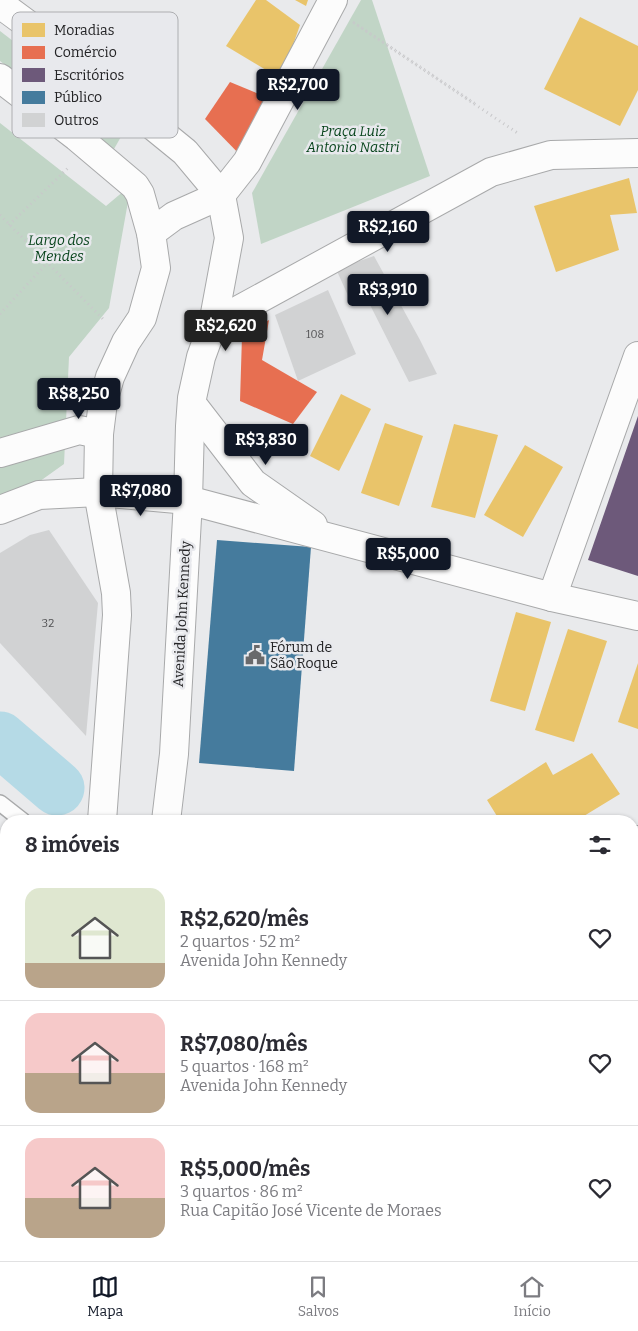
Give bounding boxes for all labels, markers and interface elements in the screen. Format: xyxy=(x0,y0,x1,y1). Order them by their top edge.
legend xyxy=(12,12,178,138)
text: Moradias xyxy=(54,22,114,39)
text: Comércio xyxy=(54,44,117,61)
text: Escritórios xyxy=(54,67,124,84)
pin: R$2,700 xyxy=(252,68,344,111)
text: R$2,700 xyxy=(267,75,329,94)
text: Público xyxy=(54,89,102,106)
text: Outros xyxy=(54,112,99,129)
park label: Praça Luiz Antonio Nastri xyxy=(306,123,400,156)
pin: R$2,160 xyxy=(342,210,434,253)
text: R$2,160 xyxy=(358,217,418,236)
park label: Largo dos Mendes xyxy=(28,232,90,265)
pin: R$3,910 xyxy=(342,274,434,316)
text: R$3,910 xyxy=(358,280,418,299)
pin: R$2,620 xyxy=(180,310,272,352)
text: R$2,620 xyxy=(195,316,257,335)
house number: 108 xyxy=(306,328,324,341)
pin: R$8,250 xyxy=(33,378,125,420)
text: R$8,250 xyxy=(48,384,110,403)
pin: R$3,830 xyxy=(220,424,312,466)
text: R$3,830 xyxy=(235,430,297,449)
pin: R$7,080 xyxy=(95,474,187,517)
text: R$7,080 xyxy=(111,481,171,500)
pin: R$5,000 xyxy=(362,538,454,580)
street label: Avenida John Kennedy xyxy=(170,540,194,688)
text: R$5,000 xyxy=(377,544,439,563)
house number: 32 xyxy=(42,617,54,630)
place label: Fórum de São Roque xyxy=(270,639,338,672)
public building icon: Fórum de São Roque xyxy=(244,644,266,666)
icon: filters xyxy=(586,831,614,859)
text: 8 imóveis xyxy=(25,832,120,858)
text: R$2,620/mês xyxy=(180,906,309,932)
icon: home xyxy=(65,908,125,968)
icon: heart xyxy=(586,924,614,952)
text: 2 quartos · 52 m² xyxy=(180,932,300,951)
text: Avenida John Kennedy xyxy=(180,951,347,970)
text: R$7,080/mês xyxy=(180,1031,308,1057)
icon: home xyxy=(65,1033,125,1093)
icon: heart xyxy=(586,1049,614,1077)
text: 5 quartos · 168 m² xyxy=(180,1057,309,1076)
text: Avenida John Kennedy xyxy=(180,1076,347,1095)
text: R$5,000/mês xyxy=(180,1156,310,1182)
icon: home xyxy=(65,1158,125,1218)
icon: heart xyxy=(586,1174,614,1202)
text: 3 quartos · 86 m² xyxy=(180,1182,303,1201)
text: Rua Capitão José Vicente de Moraes xyxy=(180,1201,442,1220)
tab: Mapa xyxy=(87,1273,123,1320)
tab: Salvos xyxy=(298,1273,339,1320)
tab: Início xyxy=(514,1273,551,1320)

